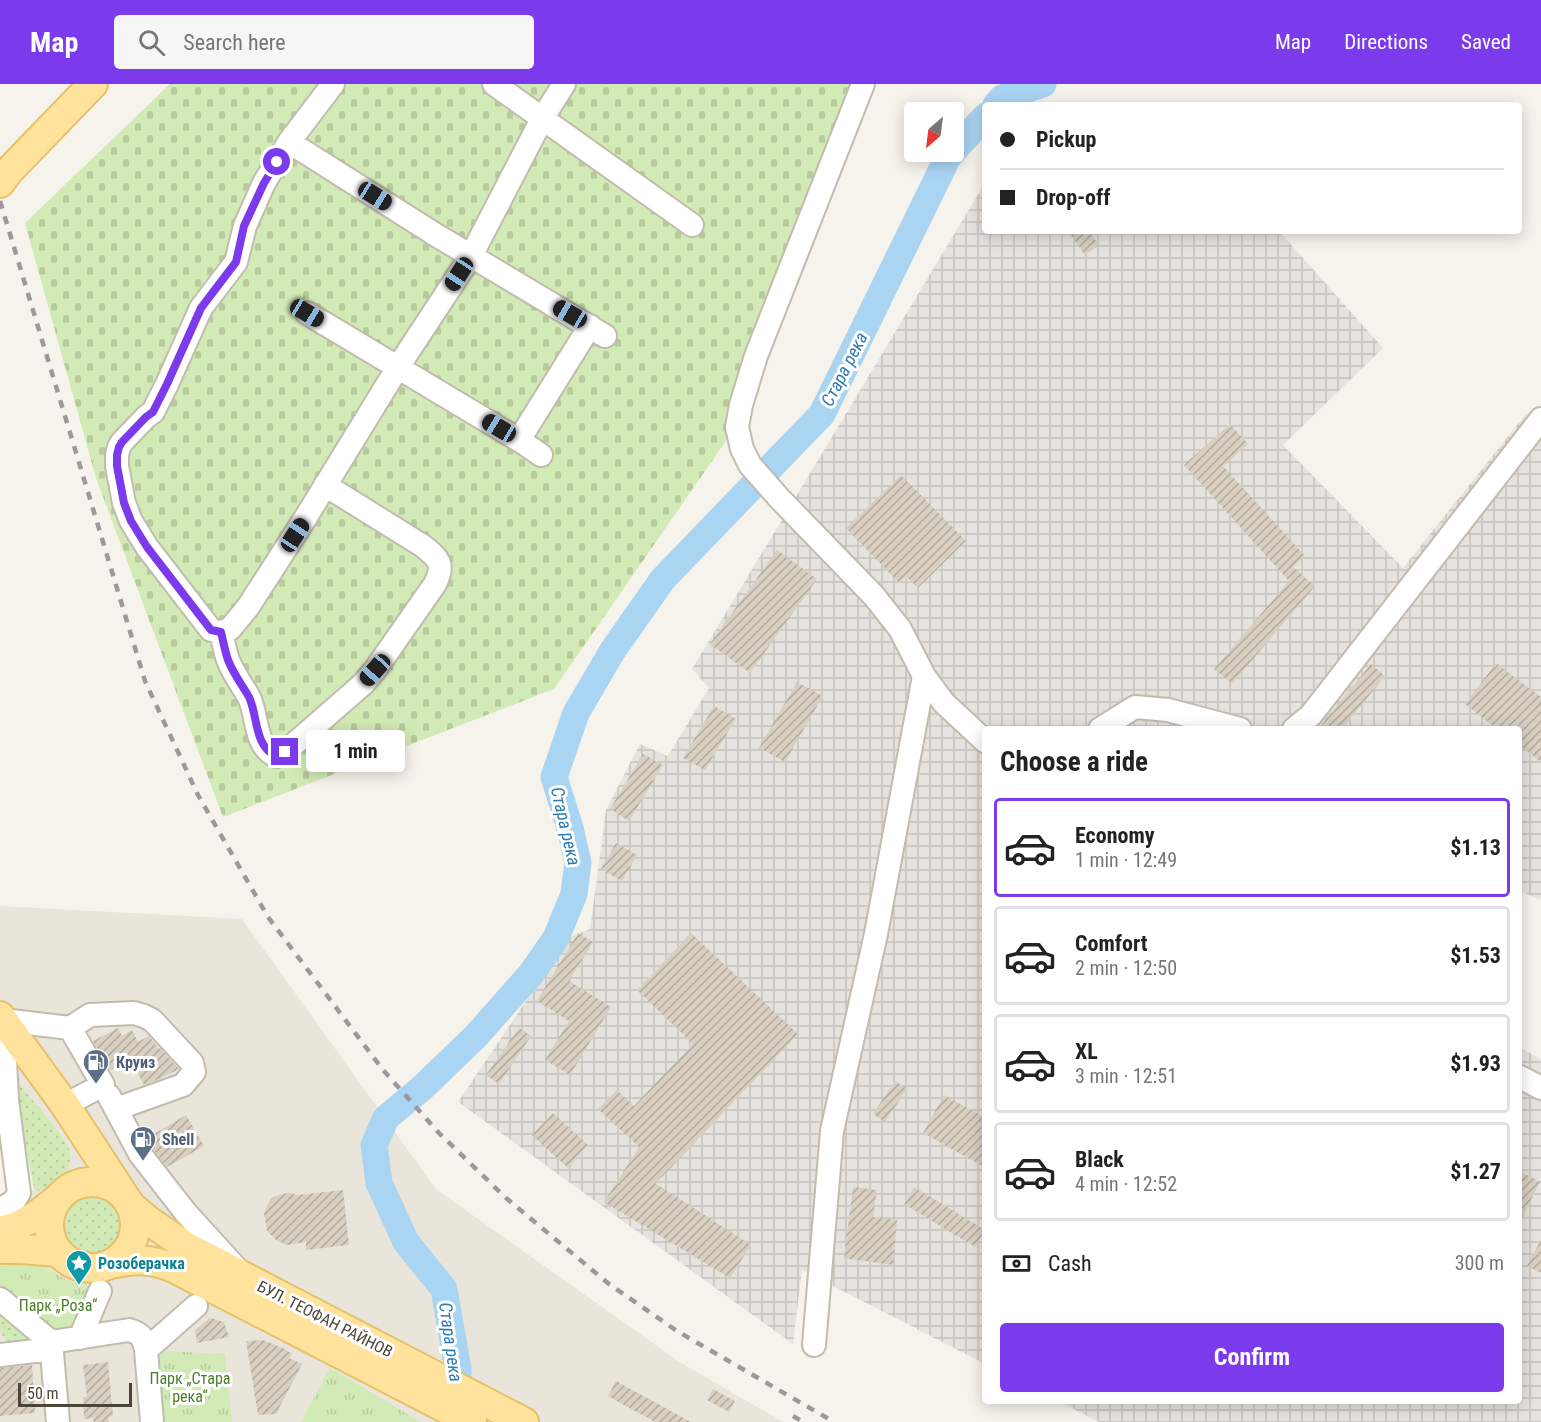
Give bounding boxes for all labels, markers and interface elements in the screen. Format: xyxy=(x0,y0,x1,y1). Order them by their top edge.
search box xyxy=(114,15,534,69)
text: Map xyxy=(30,26,78,59)
icon: search xyxy=(135,26,168,59)
text: Search here xyxy=(183,30,286,55)
text: Map xyxy=(1275,30,1311,54)
text: Directions xyxy=(1344,30,1428,54)
text: Saved xyxy=(1461,30,1511,54)
north arrow xyxy=(904,102,964,162)
map controls xyxy=(904,102,964,162)
text: Pickup xyxy=(1036,127,1096,152)
route start xyxy=(263,148,290,175)
car xyxy=(355,179,395,213)
text: Drop-off xyxy=(1036,185,1110,210)
car xyxy=(442,254,476,294)
car xyxy=(287,296,327,330)
car xyxy=(550,297,590,331)
water label: Стара река xyxy=(816,329,872,409)
car xyxy=(479,411,519,445)
car xyxy=(278,515,312,555)
car xyxy=(356,651,394,689)
callout: 1 min xyxy=(306,731,405,773)
route end xyxy=(271,738,298,765)
text: 1 min xyxy=(333,739,378,763)
text: Choose a ride xyxy=(1000,746,1148,778)
water label: Стара река xyxy=(547,785,585,867)
icon: car xyxy=(1003,821,1057,875)
text: Economy xyxy=(1075,823,1155,848)
text: $1.13 xyxy=(1450,835,1501,860)
text: 1 min · 12:49 xyxy=(1075,848,1177,872)
icon: car xyxy=(1003,929,1057,983)
text: Comfort xyxy=(1075,931,1148,956)
text: $1.53 xyxy=(1450,943,1501,968)
text: 2 min · 12:50 xyxy=(1075,956,1177,980)
icon: car xyxy=(1003,1037,1057,1091)
text: XL xyxy=(1075,1039,1098,1064)
fuel station icon: Круиз xyxy=(81,1047,111,1085)
text: $1.93 xyxy=(1450,1051,1501,1076)
place label: Круиз xyxy=(116,1053,155,1072)
text: 3 min · 12:51 xyxy=(1075,1064,1177,1088)
fuel station icon: Shell xyxy=(128,1124,158,1162)
place label: Shell xyxy=(162,1130,194,1149)
icon: car xyxy=(1003,1145,1057,1199)
text: Black xyxy=(1075,1147,1124,1172)
text: $1.27 xyxy=(1450,1159,1501,1184)
text: 4 min · 12:52 xyxy=(1075,1172,1177,1196)
icon: cash xyxy=(1000,1247,1033,1280)
place icon: Розоберачка xyxy=(64,1248,94,1286)
text: Cash xyxy=(1048,1251,1092,1276)
text: 300 m xyxy=(1455,1251,1504,1275)
place label: Розоберачка xyxy=(98,1254,185,1273)
street label: БУЛ. ТЕОФАН РАЙНОВ xyxy=(254,1277,396,1361)
park label: Парк „Роза“ xyxy=(19,1296,98,1315)
water label: Стара река xyxy=(435,1301,467,1383)
button: Confirm xyxy=(1000,1323,1504,1392)
park label: Парк „Стара река“ xyxy=(149,1369,231,1406)
scale bar xyxy=(18,1380,132,1408)
text: 50 m xyxy=(27,1384,59,1403)

